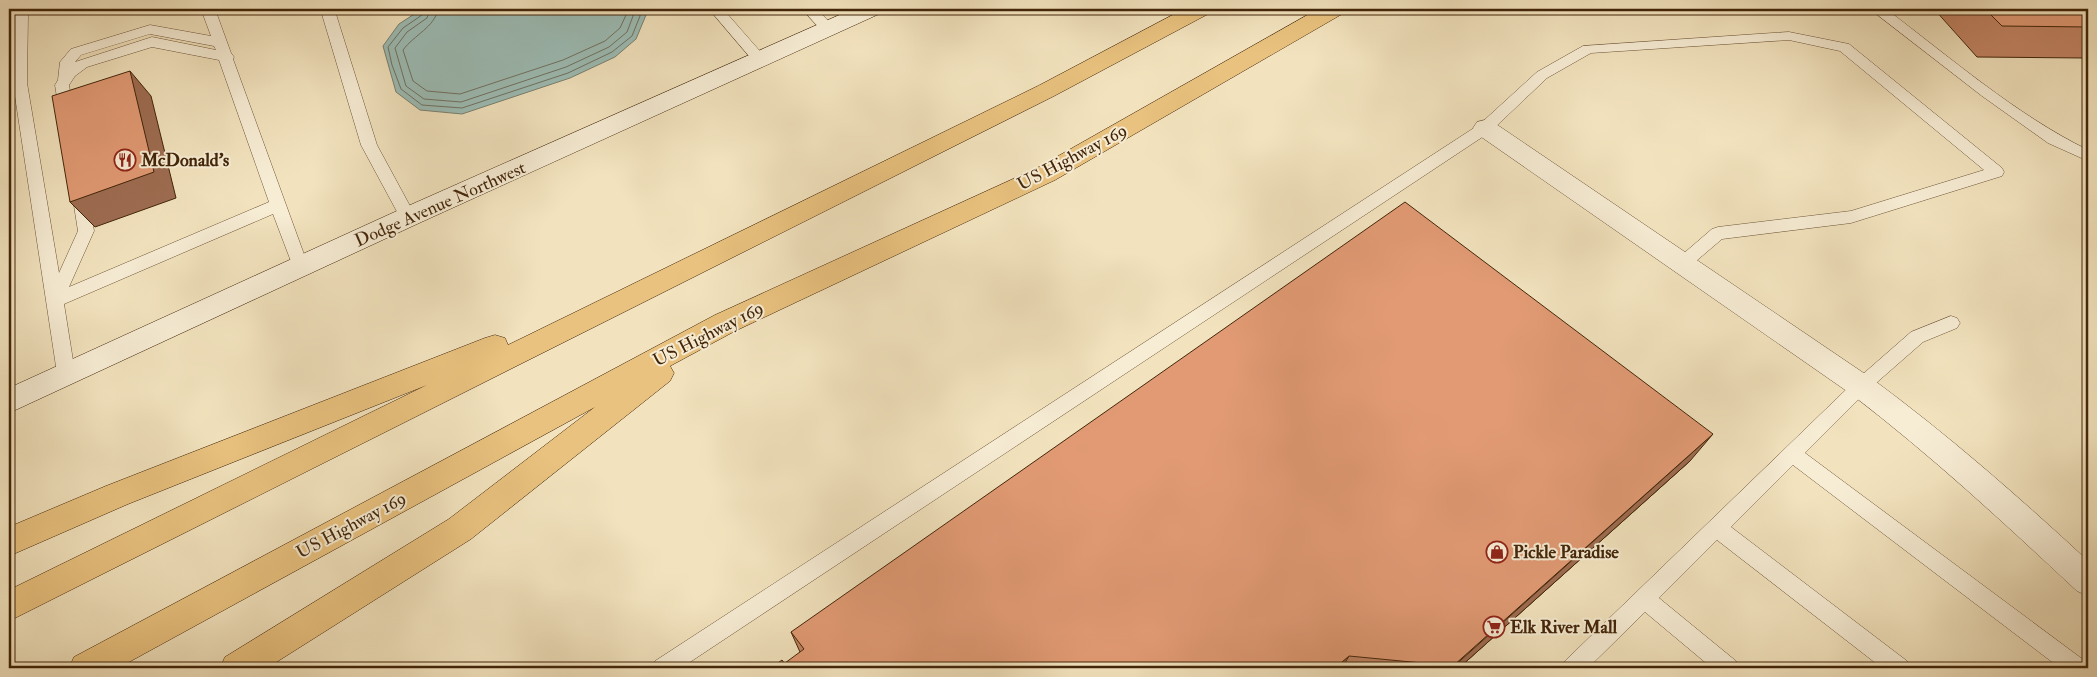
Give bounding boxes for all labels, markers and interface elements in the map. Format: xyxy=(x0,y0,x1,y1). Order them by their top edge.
street label: US Highway 169 xyxy=(1013,119,1131,196)
restaurant icon: McDonald's xyxy=(113,148,137,172)
place label: McDonald's xyxy=(140,149,229,172)
street label: Dodge Avenue Northwest xyxy=(351,156,529,253)
street label: US Highway 169 xyxy=(649,297,767,372)
street label: US Highway 169 xyxy=(292,487,410,564)
shop icon: Pickle Paradise xyxy=(1485,540,1509,564)
place label: Pickle Paradise xyxy=(1513,541,1619,564)
supermarket icon: Elk River Mall xyxy=(1482,615,1506,639)
place label: Elk River Mall xyxy=(1510,616,1618,639)

